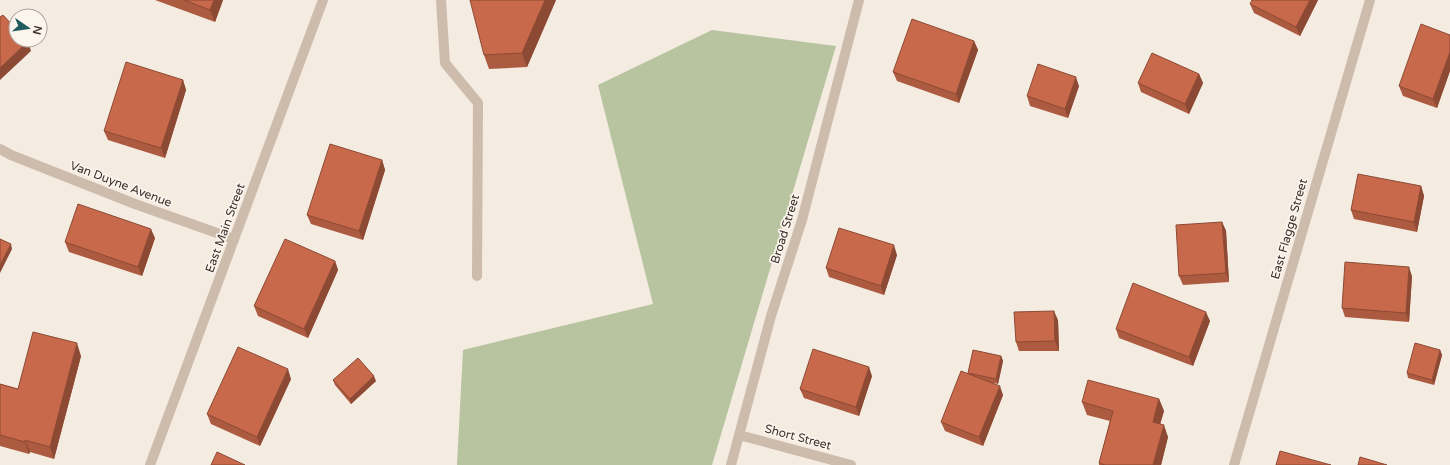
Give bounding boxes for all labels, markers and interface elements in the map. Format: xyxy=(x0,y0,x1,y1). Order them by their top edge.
north arrow xyxy=(8,8,48,48)
text: N xyxy=(30,24,45,36)
street label: Van Duyne Avenue xyxy=(68,158,174,210)
street label: East Flagge Street xyxy=(1268,177,1310,281)
street label: East Main Street xyxy=(202,181,248,274)
street label: Broad Street xyxy=(768,192,802,265)
street label: Short Street xyxy=(763,421,833,453)

